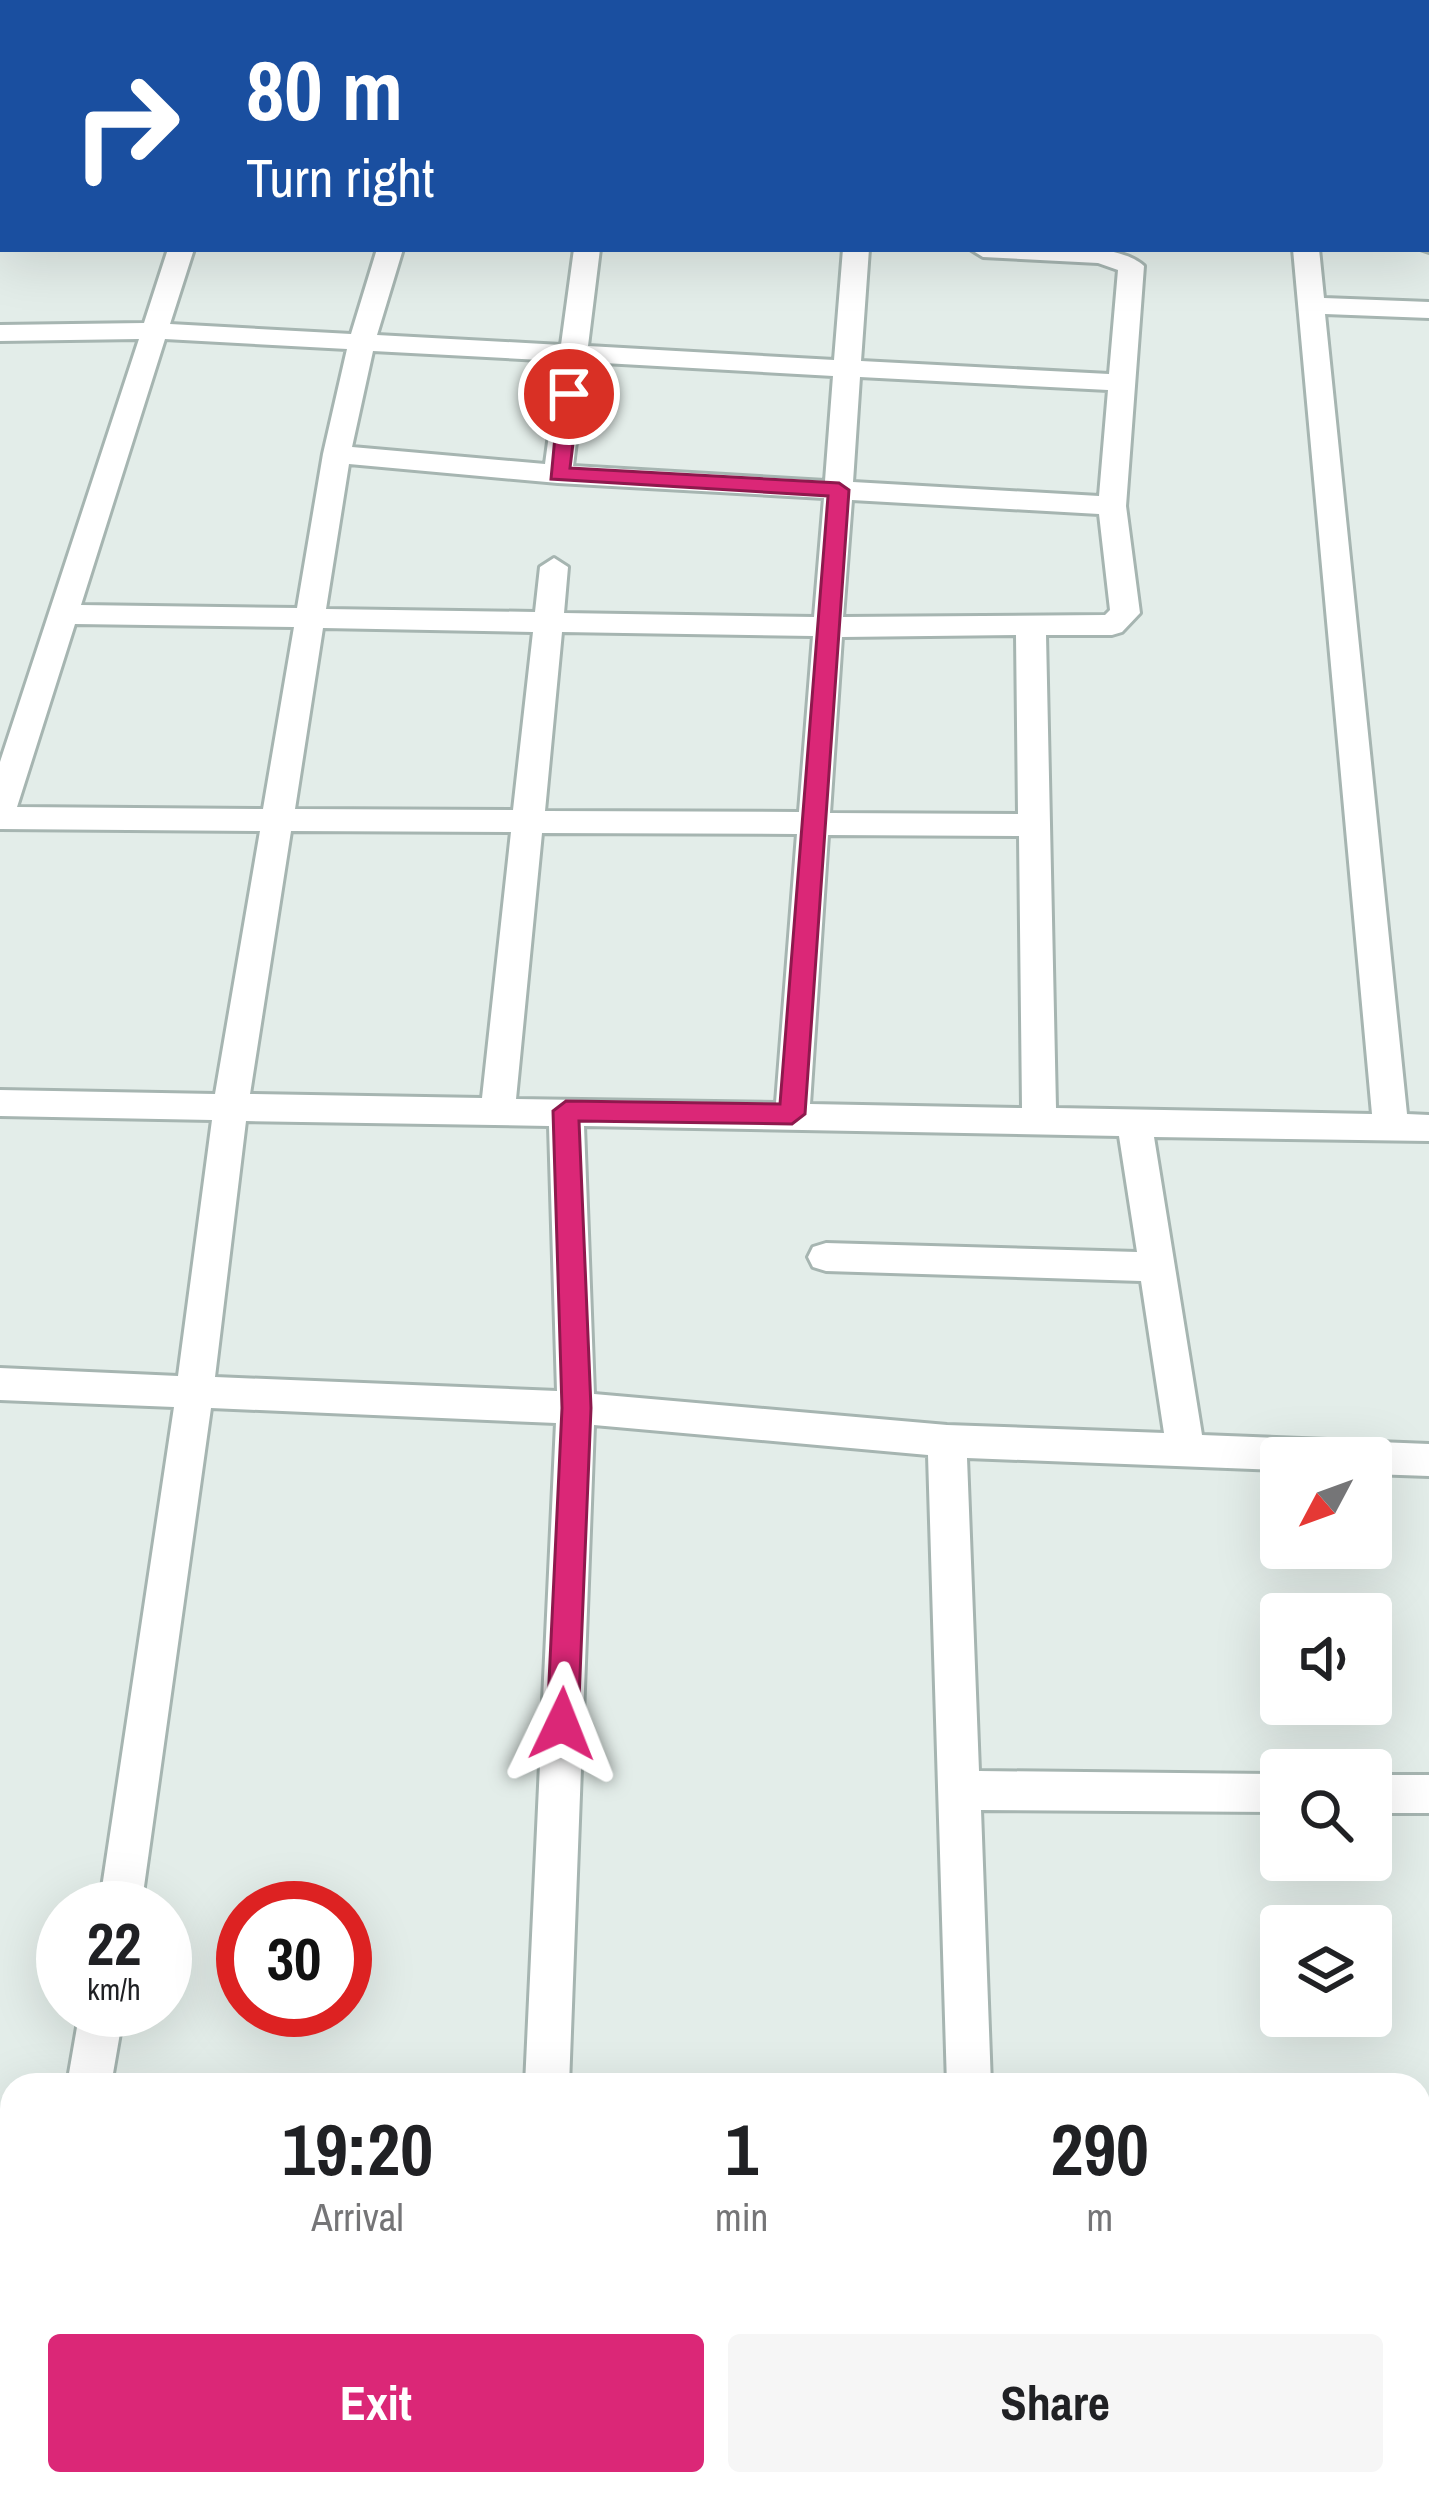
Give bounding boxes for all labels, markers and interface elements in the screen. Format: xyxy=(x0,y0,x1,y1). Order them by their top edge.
text: 80 m xyxy=(246,33,403,146)
icon: right xyxy=(48,48,204,204)
text: Turn right xyxy=(246,141,434,214)
pin xyxy=(518,343,620,445)
icon: arrive xyxy=(536,361,602,427)
north arrow xyxy=(1260,1437,1392,1569)
map controls xyxy=(1260,1437,1392,2037)
button: sound xyxy=(1260,1593,1392,1725)
position arrow xyxy=(499,1661,625,1787)
button: search xyxy=(1260,1749,1392,1881)
speed limit sign: 30 xyxy=(216,1881,372,2037)
text: 22 xyxy=(87,1903,141,1984)
button: layers xyxy=(1260,1905,1392,2037)
text: km/h xyxy=(87,1969,141,2009)
text: 19:20 xyxy=(282,2100,433,2197)
text: 1 xyxy=(725,2100,758,2197)
text: 290 xyxy=(1050,2100,1149,2197)
text: Arrival xyxy=(311,2191,404,2243)
text: min xyxy=(715,2191,768,2243)
text: m xyxy=(1086,2191,1113,2243)
button: Exit xyxy=(48,2334,704,2472)
button: Share xyxy=(728,2334,1383,2472)

